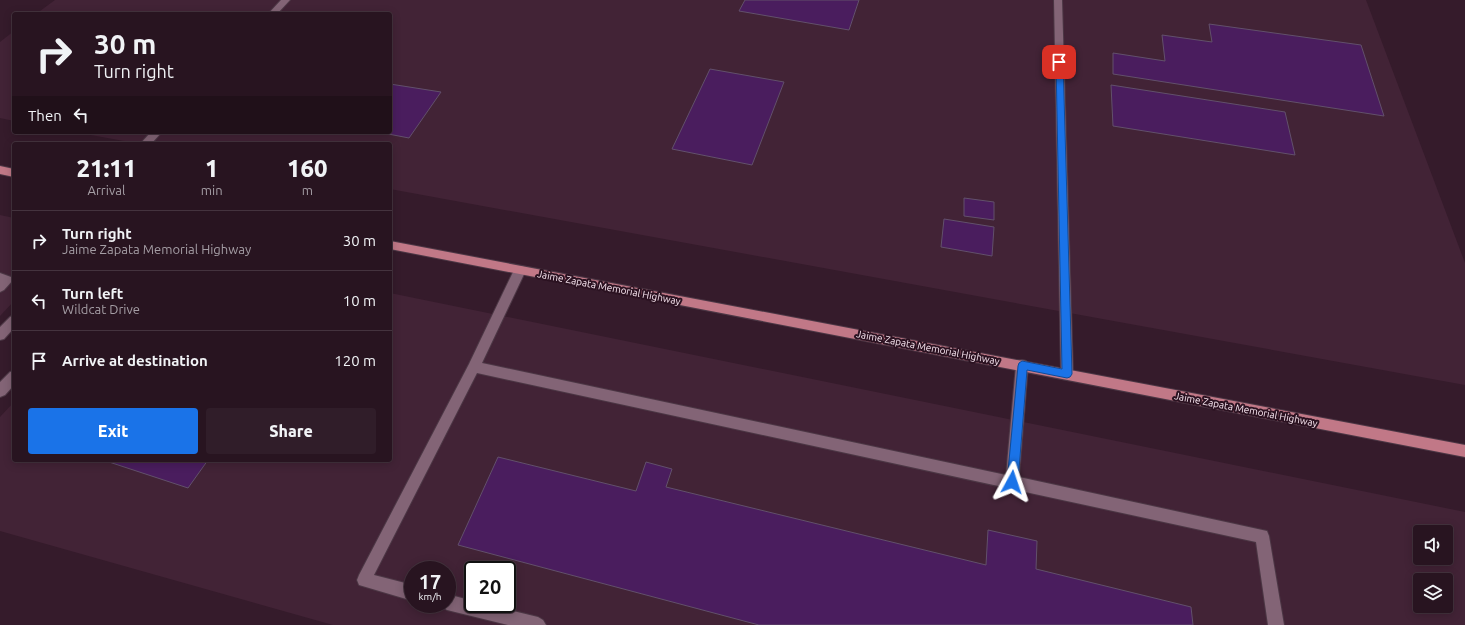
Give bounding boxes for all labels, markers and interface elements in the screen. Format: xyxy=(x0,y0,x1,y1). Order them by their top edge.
icon: right xyxy=(28,28,80,80)
text: 30 m xyxy=(94,28,156,59)
pin xyxy=(1042,45,1076,79)
icon: arrive xyxy=(1048,51,1070,73)
text: Turn right xyxy=(94,61,174,81)
icon: left xyxy=(70,104,92,126)
text: Then xyxy=(28,107,62,124)
text: 21:11 xyxy=(76,155,136,182)
text: 1 xyxy=(205,155,218,182)
text: 160 xyxy=(287,155,328,182)
text: Arrival xyxy=(87,183,125,197)
text: min xyxy=(201,183,223,197)
text: m xyxy=(302,183,313,197)
text: Turn right xyxy=(62,225,132,242)
icon: right xyxy=(28,230,50,252)
text: 30 m xyxy=(343,232,376,249)
text: Jaime Zapata Memorial Highway xyxy=(62,242,251,256)
street label: Jaime Zapata Memorial Highway xyxy=(536,268,682,307)
text: Turn left xyxy=(62,285,123,302)
icon: left xyxy=(28,290,50,312)
text: 10 m xyxy=(343,292,376,309)
text: Wildcat Drive xyxy=(62,302,140,316)
street label: Jaime Zapata Memorial Highway xyxy=(855,328,1001,367)
icon: arrive xyxy=(28,350,50,372)
text: Arrive at destination xyxy=(62,352,208,369)
text: 120 m xyxy=(334,352,376,369)
street label: Jaime Zapata Memorial Highway xyxy=(1173,390,1319,429)
button: Exit xyxy=(28,408,198,454)
button: Share xyxy=(206,408,376,454)
position arrow xyxy=(991,461,1033,503)
map controls xyxy=(1413,525,1453,613)
button: sound xyxy=(1413,525,1453,565)
speed limit sign: 20 xyxy=(464,561,516,613)
text: 17 xyxy=(419,570,441,593)
button: layers xyxy=(1413,573,1453,613)
text: km/h xyxy=(418,591,442,602)

